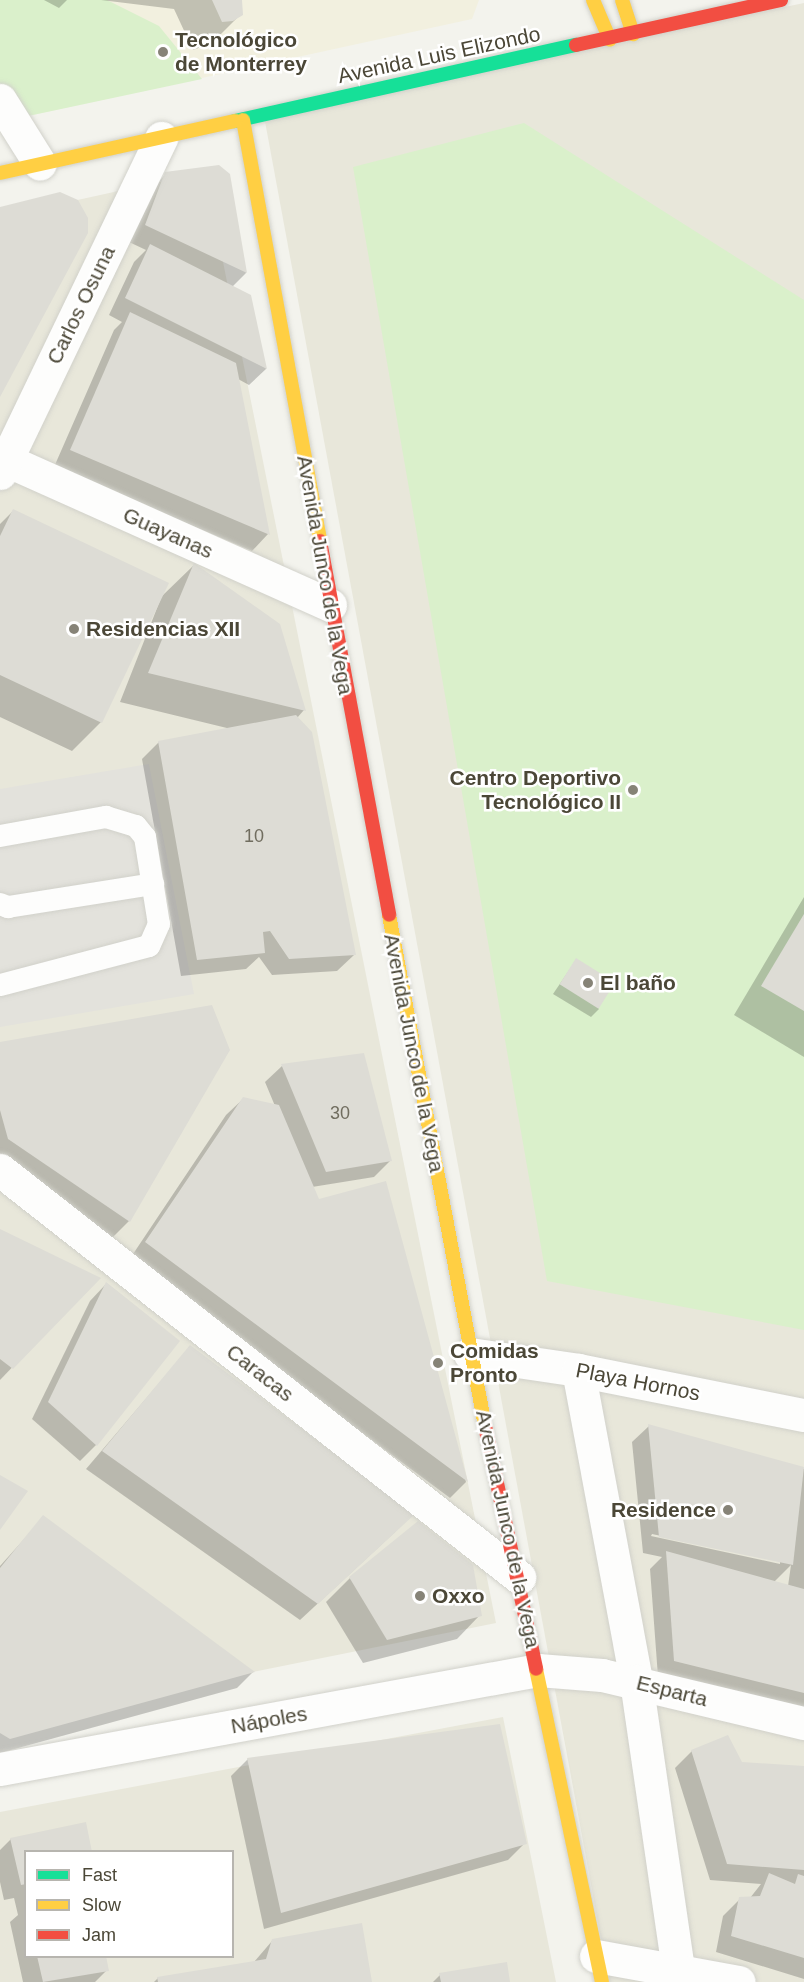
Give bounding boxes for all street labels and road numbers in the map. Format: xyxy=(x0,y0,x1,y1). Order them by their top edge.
street label: Avenida Luis Elizondo xyxy=(336,21,542,89)
street label: Carlos Osuna xyxy=(42,242,120,368)
street label: Avenida Junco de la Vega xyxy=(292,453,358,697)
street label: Guayanas xyxy=(119,502,217,564)
street label: Avenida Junco de la Vega xyxy=(378,932,450,1174)
street label: Caracas xyxy=(221,1339,299,1407)
street label: Playa Hornos xyxy=(574,1358,702,1406)
street label: Avenida Junco de la Vega xyxy=(470,1408,546,1650)
street label: Esparta xyxy=(634,1670,710,1712)
street label: Nápoles xyxy=(229,1701,309,1739)

